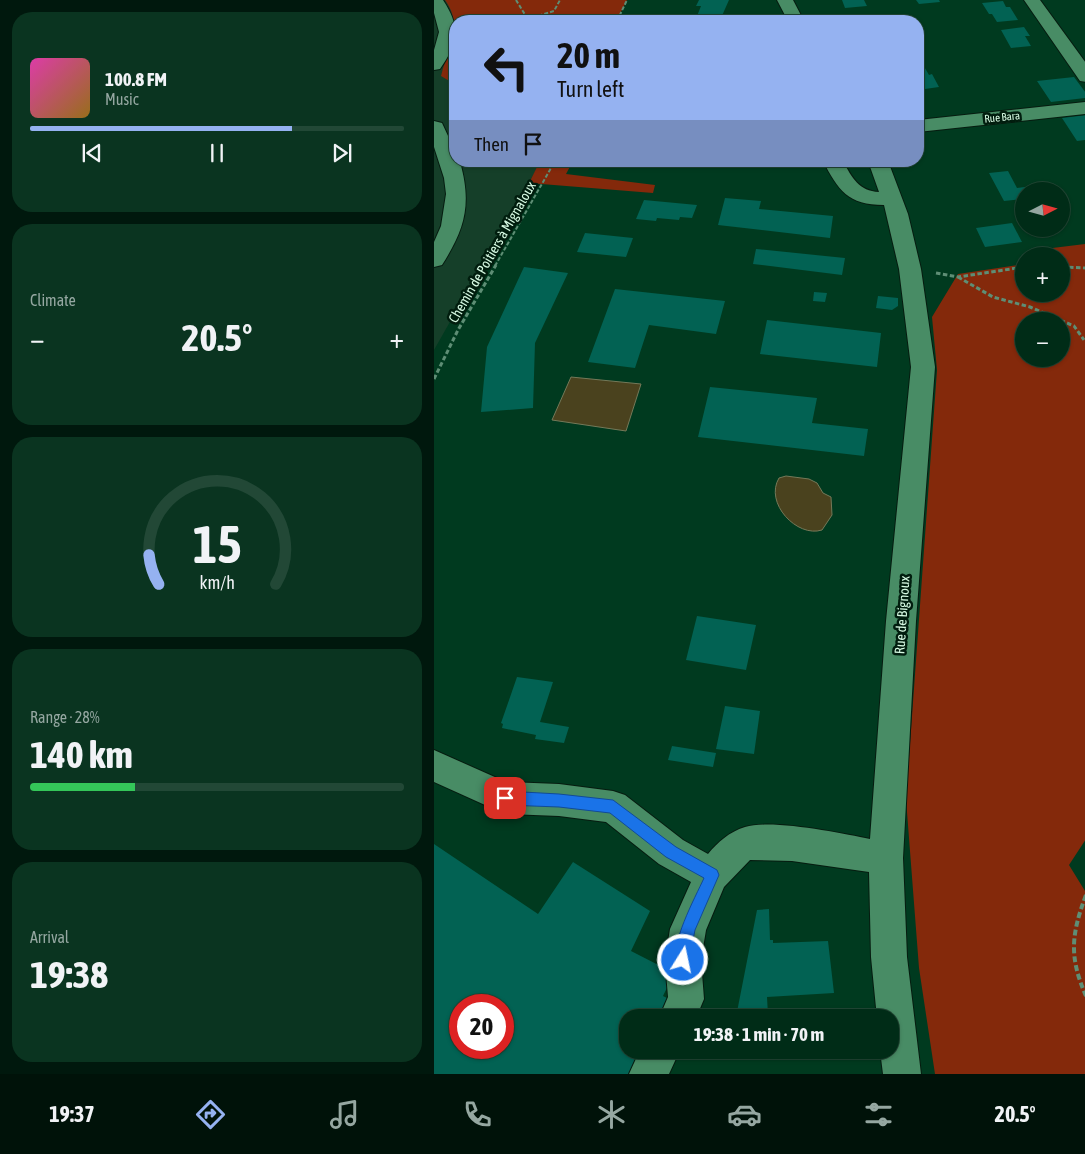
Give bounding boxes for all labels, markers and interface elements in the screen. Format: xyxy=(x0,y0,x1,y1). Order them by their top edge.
icon: left xyxy=(474,35,539,100)
text: 20 m xyxy=(557,35,620,75)
text: 100.8 FM xyxy=(105,68,167,90)
text: Turn left xyxy=(557,76,624,102)
text: Music xyxy=(105,90,139,108)
street label: Rue Bara xyxy=(984,109,1020,125)
icon: arrive xyxy=(519,130,547,158)
text: Then xyxy=(474,133,509,155)
icon: previous xyxy=(78,139,106,167)
icon: pause xyxy=(203,139,231,167)
icon: next xyxy=(328,139,356,167)
street label: Chemin de Poitiers à Mignaloux xyxy=(445,178,539,325)
north arrow xyxy=(1015,182,1070,238)
map controls xyxy=(1015,182,1070,367)
button: + xyxy=(1015,247,1070,302)
text: Climate xyxy=(30,291,76,309)
button: − xyxy=(1015,312,1070,367)
text: 20.5° xyxy=(182,316,252,359)
text: − xyxy=(30,322,45,354)
text: + xyxy=(389,322,404,354)
text: 15 xyxy=(193,514,241,574)
text: km/h xyxy=(199,572,235,593)
street label: Rue de Bignoux xyxy=(891,575,913,655)
text: Range · 28% xyxy=(30,708,100,726)
text: 140 km xyxy=(30,733,133,776)
pin xyxy=(484,777,526,819)
icon: arrive xyxy=(491,784,519,812)
text: Arrival xyxy=(30,928,69,946)
position arrow xyxy=(656,933,708,985)
text: 19:38 xyxy=(30,953,108,996)
speed limit sign: 20 xyxy=(449,994,514,1059)
text: 19:38 · 1 min · 70 m xyxy=(694,1023,824,1045)
icon: directions xyxy=(193,1097,228,1132)
icon: music xyxy=(327,1097,362,1132)
icon: phone xyxy=(460,1097,495,1132)
icon: climate xyxy=(594,1097,629,1132)
icon: car xyxy=(727,1097,762,1132)
icon: filters xyxy=(861,1097,896,1132)
text: 19:37 xyxy=(49,1101,95,1127)
text: 20.5° xyxy=(995,1101,1036,1127)

